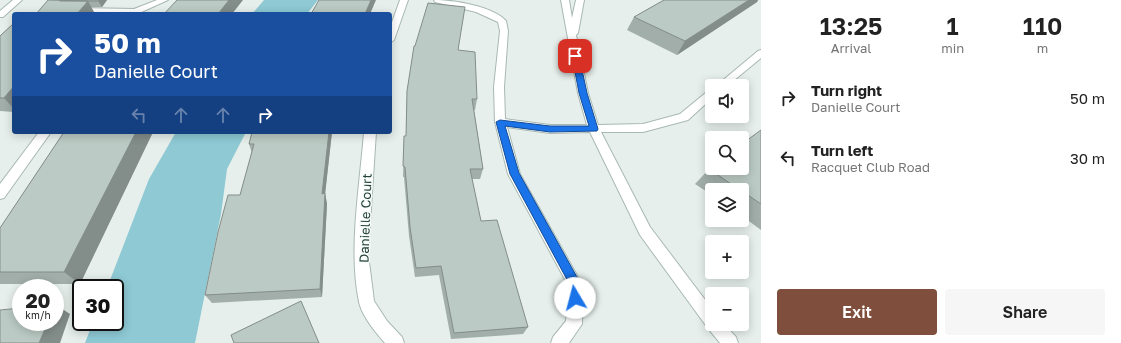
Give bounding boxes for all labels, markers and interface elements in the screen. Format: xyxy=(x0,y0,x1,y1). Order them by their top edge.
text: 13:25 xyxy=(820,11,882,40)
text: 1 xyxy=(947,11,959,40)
text: 110 xyxy=(1023,11,1062,40)
text: 50 m xyxy=(94,26,161,59)
icon: right xyxy=(28,28,80,80)
pin xyxy=(558,39,592,73)
text: Arrival xyxy=(831,40,871,56)
text: min xyxy=(941,40,964,56)
text: m xyxy=(1037,40,1048,56)
icon: arrive xyxy=(564,45,586,67)
text: Danielle Court xyxy=(94,60,218,82)
map controls xyxy=(705,79,749,331)
button: sound xyxy=(705,79,749,123)
text: Turn right xyxy=(811,81,882,99)
icon: right xyxy=(777,87,799,109)
text: 50 m xyxy=(1070,89,1105,107)
text: Danielle Court xyxy=(811,99,900,115)
icon: left xyxy=(128,104,150,126)
icon: ahead xyxy=(170,104,192,126)
icon: ahead xyxy=(212,104,234,126)
icon: right xyxy=(254,104,276,126)
button: search xyxy=(705,131,749,175)
text: Turn left xyxy=(811,141,873,159)
icon: left xyxy=(777,147,799,169)
text: 30 m xyxy=(1070,149,1105,167)
text: Racquet Club Road xyxy=(811,159,930,175)
street label: Danielle Court xyxy=(355,173,375,263)
button: layers xyxy=(705,183,749,227)
button: + xyxy=(705,235,749,279)
position arrow xyxy=(554,277,596,319)
speed limit sign: 30 xyxy=(72,279,124,331)
button: − xyxy=(705,287,749,331)
text: 20 xyxy=(25,288,51,312)
button: Exit xyxy=(777,289,937,335)
button: Share xyxy=(945,289,1105,335)
text: km/h xyxy=(25,309,51,321)

